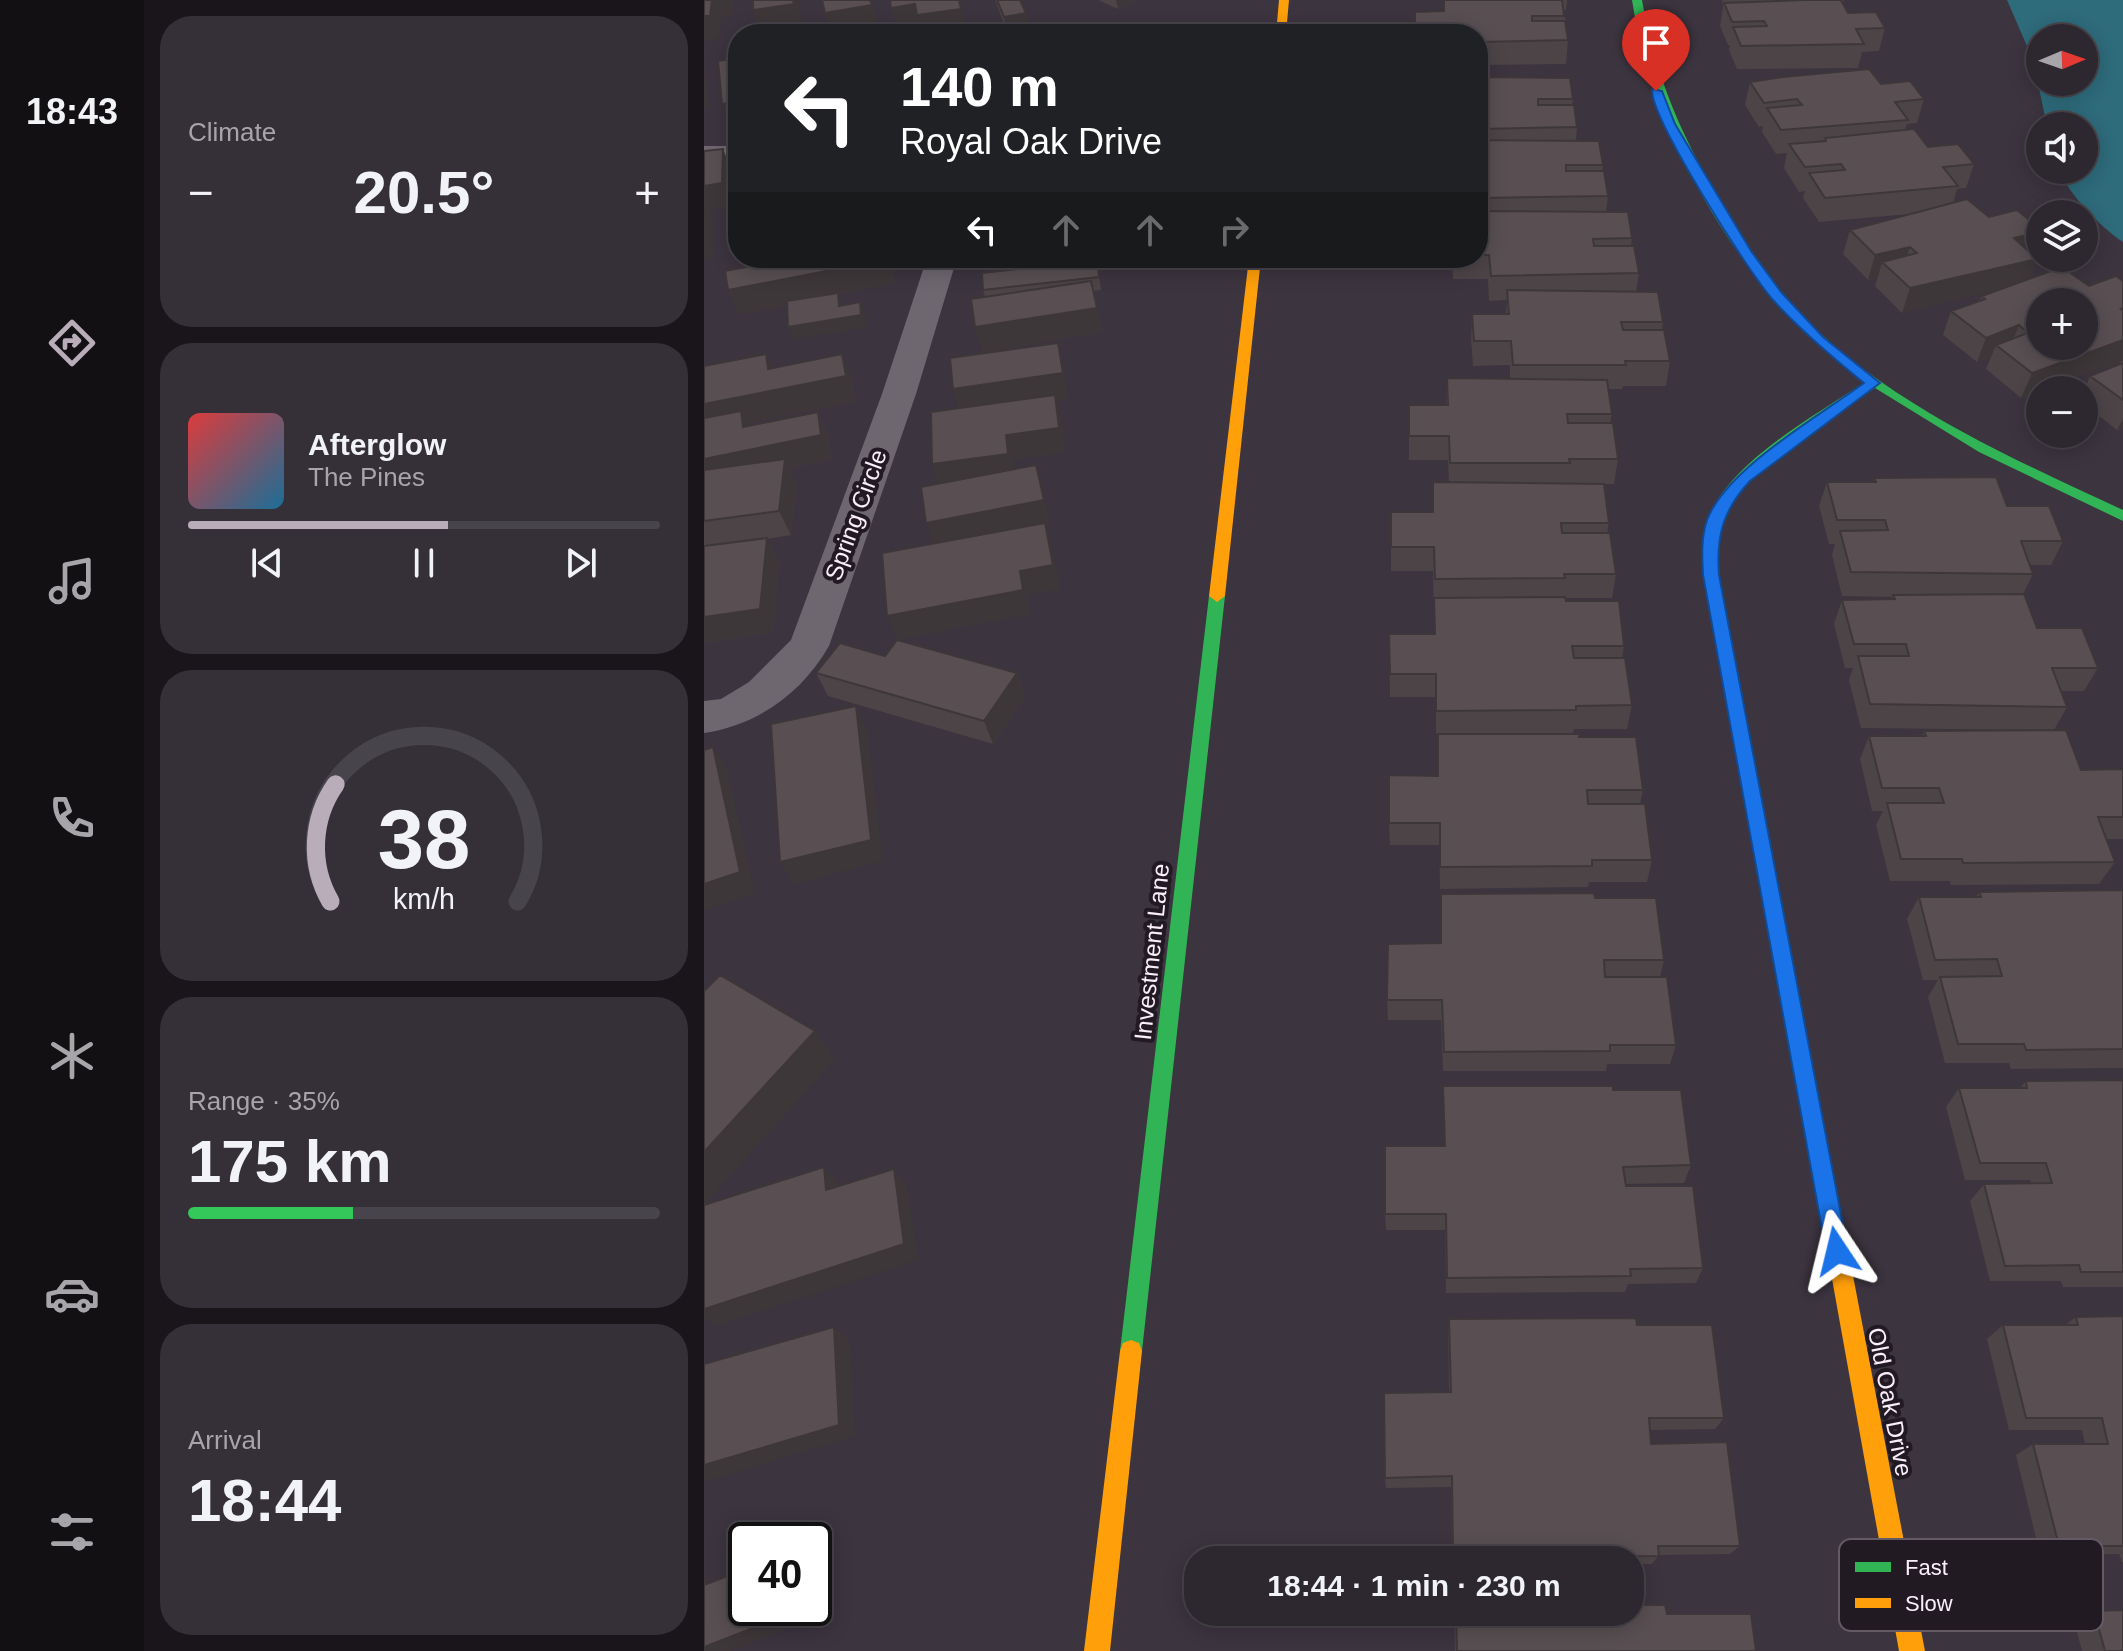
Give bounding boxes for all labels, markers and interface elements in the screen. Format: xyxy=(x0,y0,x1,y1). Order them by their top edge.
pin xyxy=(1622,9,1690,91)
icon: arrive xyxy=(1634,21,1678,65)
north arrow xyxy=(2026,24,2098,96)
map controls xyxy=(2026,24,2098,448)
text: 140 m xyxy=(900,55,1059,118)
icon: left xyxy=(768,56,872,160)
text: 18:43 xyxy=(26,91,118,132)
button: sound xyxy=(2026,112,2098,184)
text: Climate xyxy=(188,117,276,147)
text: Royal Oak Drive xyxy=(900,121,1162,162)
text: 20.5° xyxy=(354,159,494,226)
text: − xyxy=(188,168,214,217)
text: + xyxy=(634,168,660,217)
button: layers xyxy=(2026,200,2098,272)
icon: left xyxy=(960,208,1004,252)
icon: ahead xyxy=(1044,208,1088,252)
icon: ahead xyxy=(1128,208,1172,252)
icon: right xyxy=(1212,208,1256,252)
button: + xyxy=(2026,288,2098,360)
icon: directions xyxy=(44,315,100,371)
button: − xyxy=(2026,376,2098,448)
text: Afterglow xyxy=(308,428,446,461)
street label: Spring Circle xyxy=(819,446,892,584)
text: The Pines xyxy=(308,462,425,492)
icon: previous xyxy=(245,541,289,585)
icon: pause xyxy=(402,541,446,585)
icon: next xyxy=(559,541,603,585)
icon: music xyxy=(44,553,100,609)
icon: phone xyxy=(44,790,100,846)
text: 38 xyxy=(378,792,470,885)
street label: Investment Lane xyxy=(1129,862,1174,1042)
text: km/h xyxy=(393,883,455,915)
icon: climate xyxy=(44,1028,100,1084)
text: Range · 35% xyxy=(188,1086,340,1116)
text: 175 km xyxy=(188,1128,392,1195)
position arrow xyxy=(1795,1209,1879,1293)
icon: car xyxy=(44,1266,100,1322)
street label: Old Oak Drive xyxy=(1863,1325,1918,1478)
text: Arrival xyxy=(188,1425,262,1455)
text: 18:44 xyxy=(188,1467,341,1534)
icon: filters xyxy=(44,1504,100,1560)
speed limit sign: 40 xyxy=(728,1522,832,1626)
legend xyxy=(1839,1539,2103,1631)
text: Fast xyxy=(1905,1555,1948,1580)
text: 18:44 · 1 min · 230 m xyxy=(1267,1569,1561,1602)
text: Slow xyxy=(1905,1591,1953,1616)

